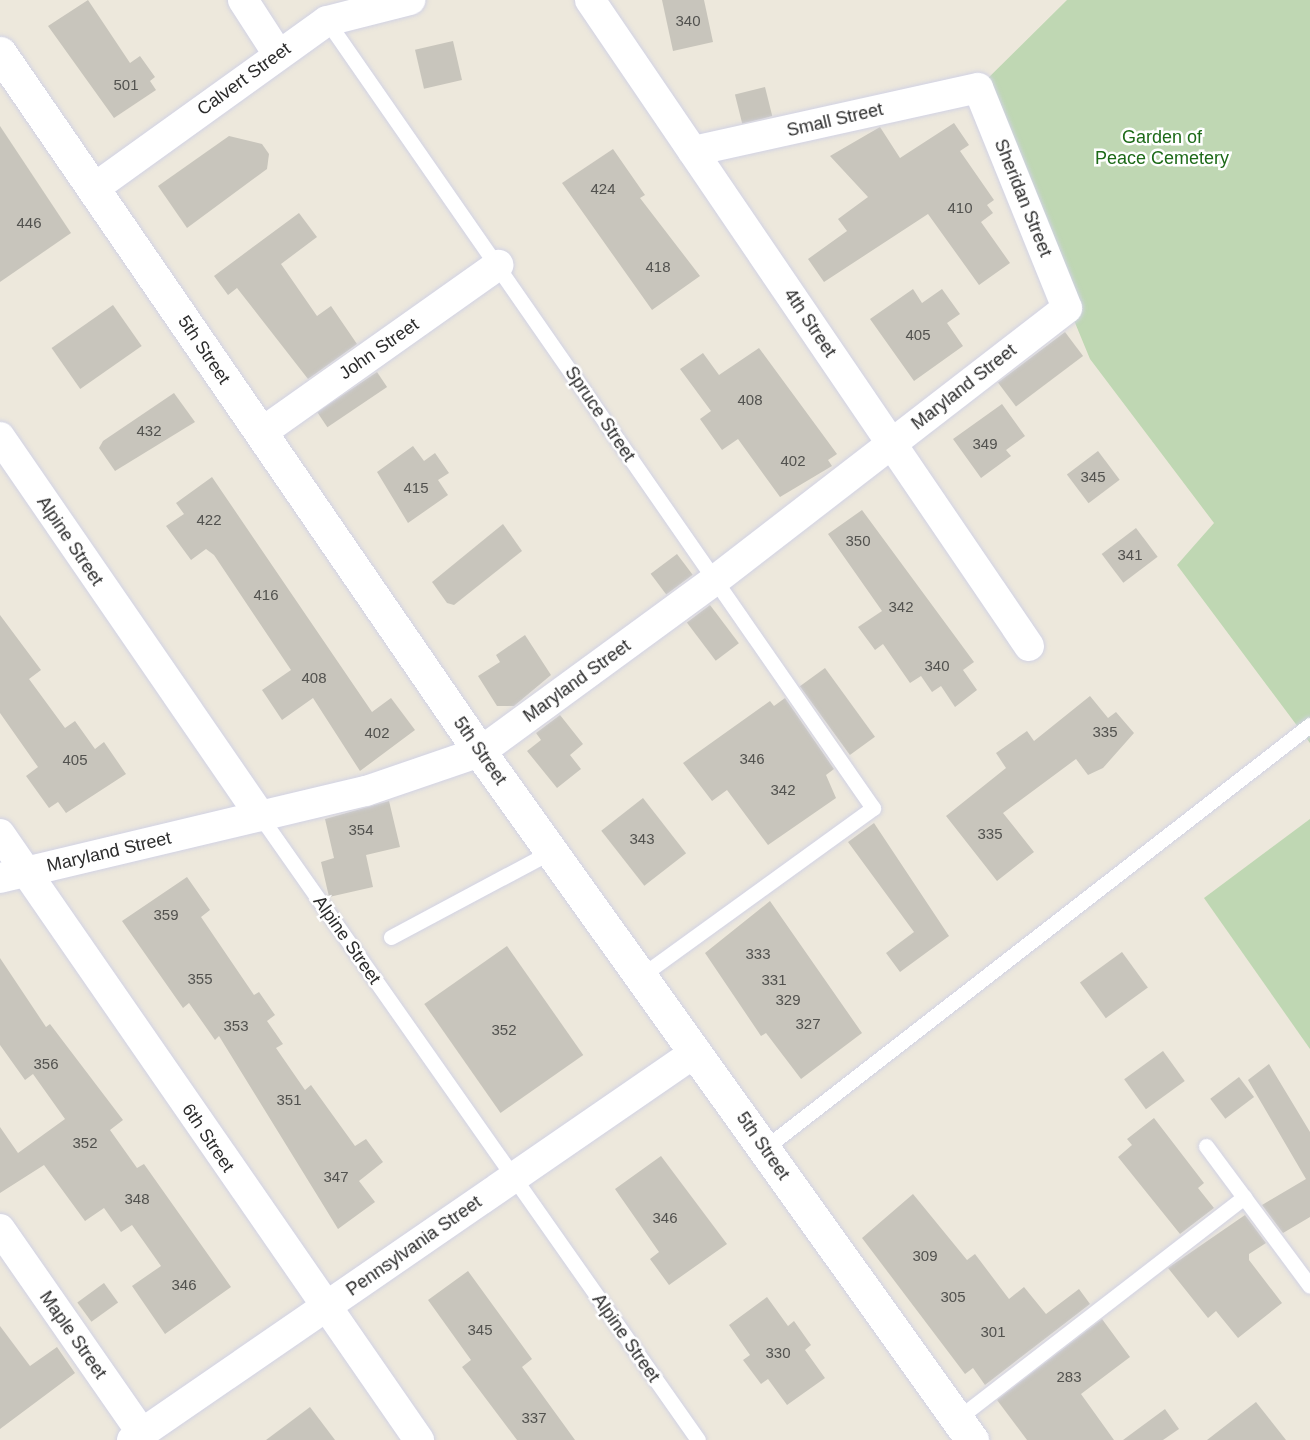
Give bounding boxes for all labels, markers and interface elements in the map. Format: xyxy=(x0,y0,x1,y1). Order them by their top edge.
house number: 340 xyxy=(675,12,701,30)
street label: Calvert Street xyxy=(193,38,295,120)
house number: 501 xyxy=(113,76,139,94)
street label: Small Street xyxy=(785,98,885,142)
park label: Garden of Peace Cemetery xyxy=(1095,127,1229,170)
street label: Sheridan Street xyxy=(990,136,1056,260)
house number: 424 xyxy=(590,180,616,198)
house number: 410 xyxy=(947,199,973,217)
house number: 446 xyxy=(16,214,42,232)
house number: 418 xyxy=(645,258,671,276)
street label: 4th Street xyxy=(779,285,841,361)
street label: 5th Street xyxy=(173,312,235,388)
street label: John Street xyxy=(335,314,423,384)
house number: 405 xyxy=(905,326,931,344)
street label: Maryland Street xyxy=(907,339,1021,435)
street label: Spruce Street xyxy=(560,362,640,466)
house number: 408 xyxy=(737,391,763,409)
house number: 432 xyxy=(136,422,162,440)
house number: 349 xyxy=(972,435,998,453)
house number: 402 xyxy=(780,452,806,470)
house number: 345 xyxy=(1080,468,1106,486)
house number: 415 xyxy=(403,479,429,497)
street label: Alpine Street xyxy=(32,492,108,590)
house number: 422 xyxy=(196,511,222,529)
house number: 350 xyxy=(845,532,871,550)
house number: 341 xyxy=(1117,546,1143,564)
house number: 416 xyxy=(253,586,279,604)
house number: 342 xyxy=(888,598,914,616)
street label: Maryland Street xyxy=(519,635,635,727)
house number: 340 xyxy=(924,657,950,675)
house number: 408 xyxy=(301,669,327,687)
street label: 5th Street xyxy=(449,713,511,789)
house number: 335 xyxy=(1092,723,1118,741)
house number: 402 xyxy=(364,724,390,742)
house number: 346 xyxy=(739,750,765,768)
house number: 405 xyxy=(62,751,88,769)
house number: 342 xyxy=(770,781,796,799)
house number: 354 xyxy=(348,821,374,839)
house number: 335 xyxy=(977,825,1003,843)
street label: Maryland Street xyxy=(45,827,173,877)
house number: 343 xyxy=(629,830,655,848)
street label: Alpine Street xyxy=(309,892,385,988)
house number: 359 xyxy=(153,906,179,924)
house number: 333 xyxy=(745,945,771,963)
house number: 355 xyxy=(187,970,213,988)
house number: 331 xyxy=(761,971,787,989)
house number: 329 xyxy=(775,991,801,1009)
house number: 327 xyxy=(795,1015,821,1033)
house number: 353 xyxy=(223,1017,249,1035)
house number: 352 xyxy=(491,1021,517,1039)
house number: 356 xyxy=(33,1055,59,1073)
house number: 351 xyxy=(276,1091,302,1109)
street label: 6th Street xyxy=(177,1100,239,1176)
street label: 5th Street xyxy=(732,1108,794,1184)
house number: 352 xyxy=(72,1134,98,1152)
house number: 347 xyxy=(323,1168,349,1186)
house number: 348 xyxy=(124,1190,150,1208)
street label: Pennsylvania Street xyxy=(342,1191,486,1301)
house number: 346 xyxy=(652,1209,678,1227)
house number: 309 xyxy=(912,1247,938,1265)
house number: 346 xyxy=(171,1276,197,1294)
street label: Maple Street xyxy=(35,1287,111,1383)
house number: 305 xyxy=(940,1288,966,1306)
street label: Alpine Street xyxy=(588,1290,664,1386)
house number: 345 xyxy=(467,1321,493,1339)
house number: 301 xyxy=(980,1323,1006,1341)
house number: 330 xyxy=(765,1344,791,1362)
house number: 283 xyxy=(1056,1368,1082,1386)
house number: 337 xyxy=(521,1409,547,1427)

